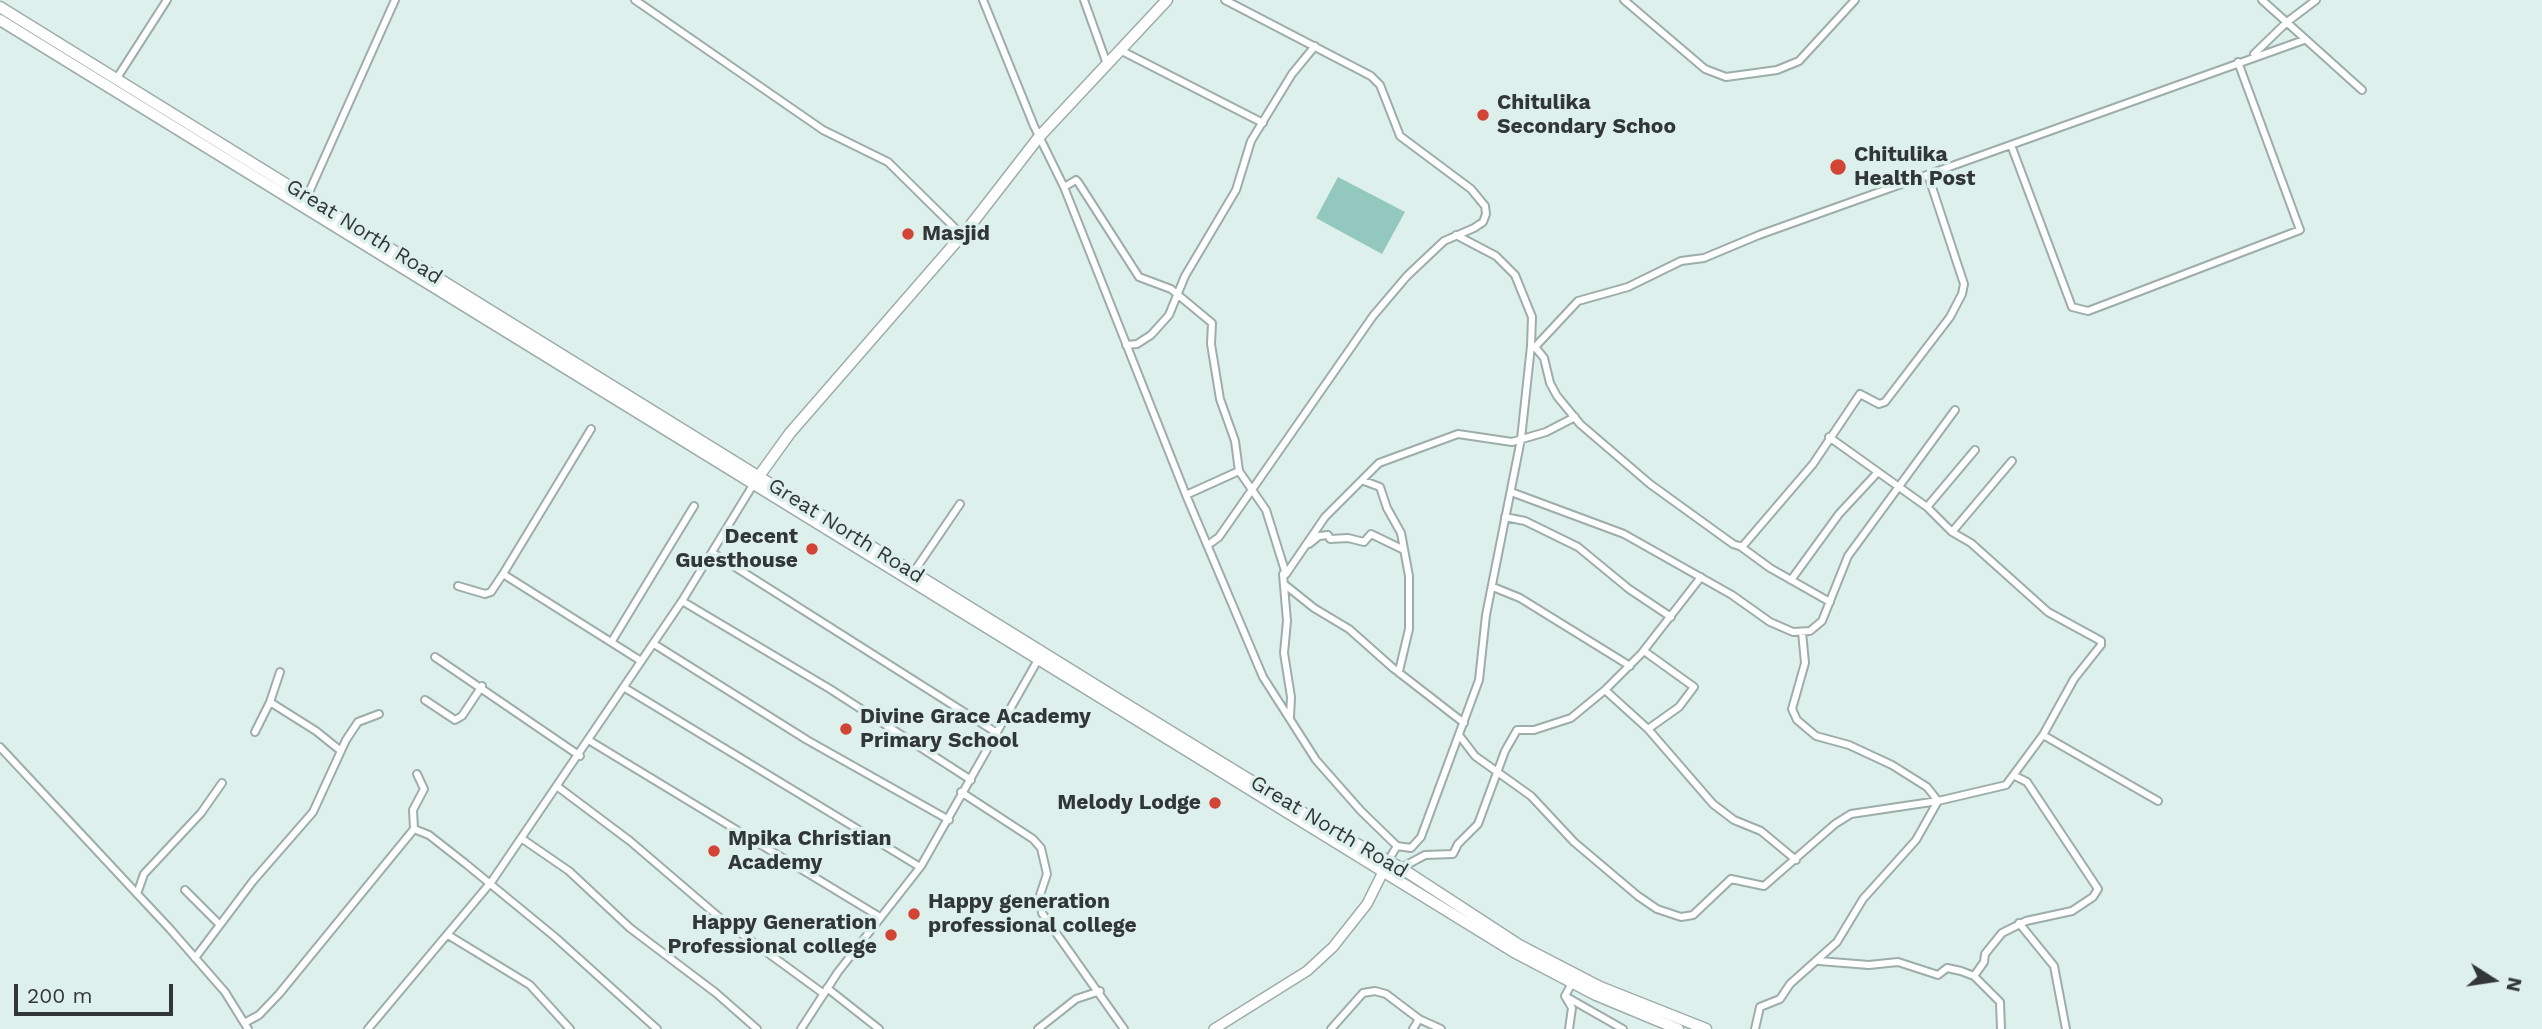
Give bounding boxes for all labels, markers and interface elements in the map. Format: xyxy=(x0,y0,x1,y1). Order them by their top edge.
place label: Chitulika Secondary Schoo xyxy=(1497,90,1676,140)
marker: Chitulika Secondary Schoo xyxy=(1475,107,1491,123)
place label: Chitulika Health Post xyxy=(1854,142,1975,192)
marker: Chitulika Health Post xyxy=(1828,157,1848,177)
street label: Great North Road xyxy=(281,174,447,290)
place label: Masjid xyxy=(922,221,990,247)
marker: Masjid xyxy=(900,226,916,242)
street label: Great North Road xyxy=(763,473,929,589)
place label: Decent Guesthouse xyxy=(675,524,798,574)
marker: Decent Guesthouse xyxy=(804,541,820,557)
place label: Divine Grace Academy Primary School xyxy=(860,704,1091,754)
marker: Divine Grace Academy Primary School xyxy=(838,721,854,737)
street label: Great North Road xyxy=(1246,770,1412,884)
place label: Melody Lodge xyxy=(1057,790,1201,816)
marker: Melody Lodge xyxy=(1207,795,1223,811)
place label: Mpika Christian Academy xyxy=(728,826,892,876)
marker: Mpika Christian Academy xyxy=(706,843,722,859)
place label: Happy generation professional college xyxy=(928,889,1137,939)
marker: Happy generation professional college xyxy=(906,906,922,922)
place label: Happy Generation Professional college xyxy=(667,910,877,960)
marker: Happy Generation Professional college xyxy=(883,927,899,943)
north arrow xyxy=(2458,945,2528,1015)
scale bar xyxy=(18,970,177,1014)
text: N xyxy=(2501,975,2527,994)
text: 200 m xyxy=(27,983,93,1008)

